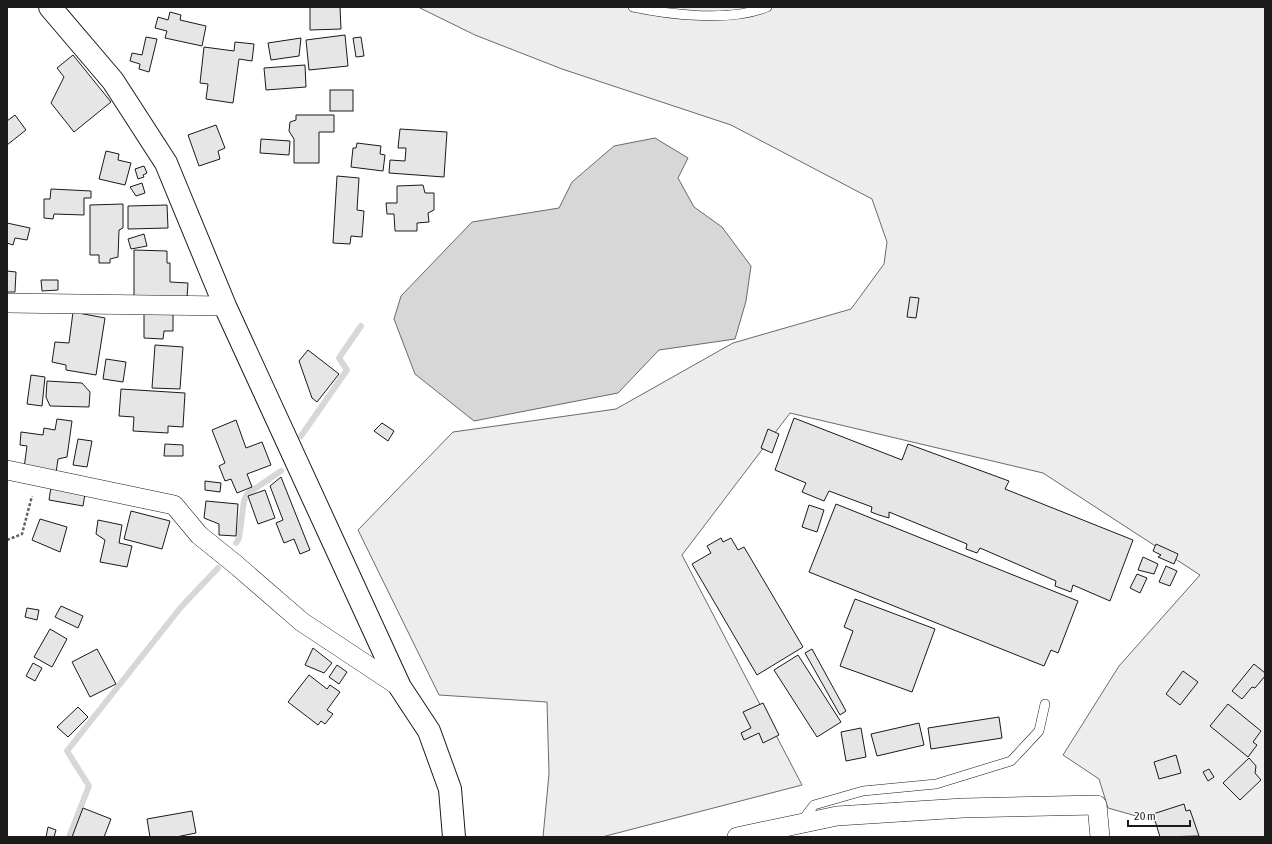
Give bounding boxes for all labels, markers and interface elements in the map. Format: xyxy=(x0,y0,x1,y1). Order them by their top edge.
scale bar xyxy=(1128,802,1190,828)
text: 20 m xyxy=(1134,809,1156,823)

